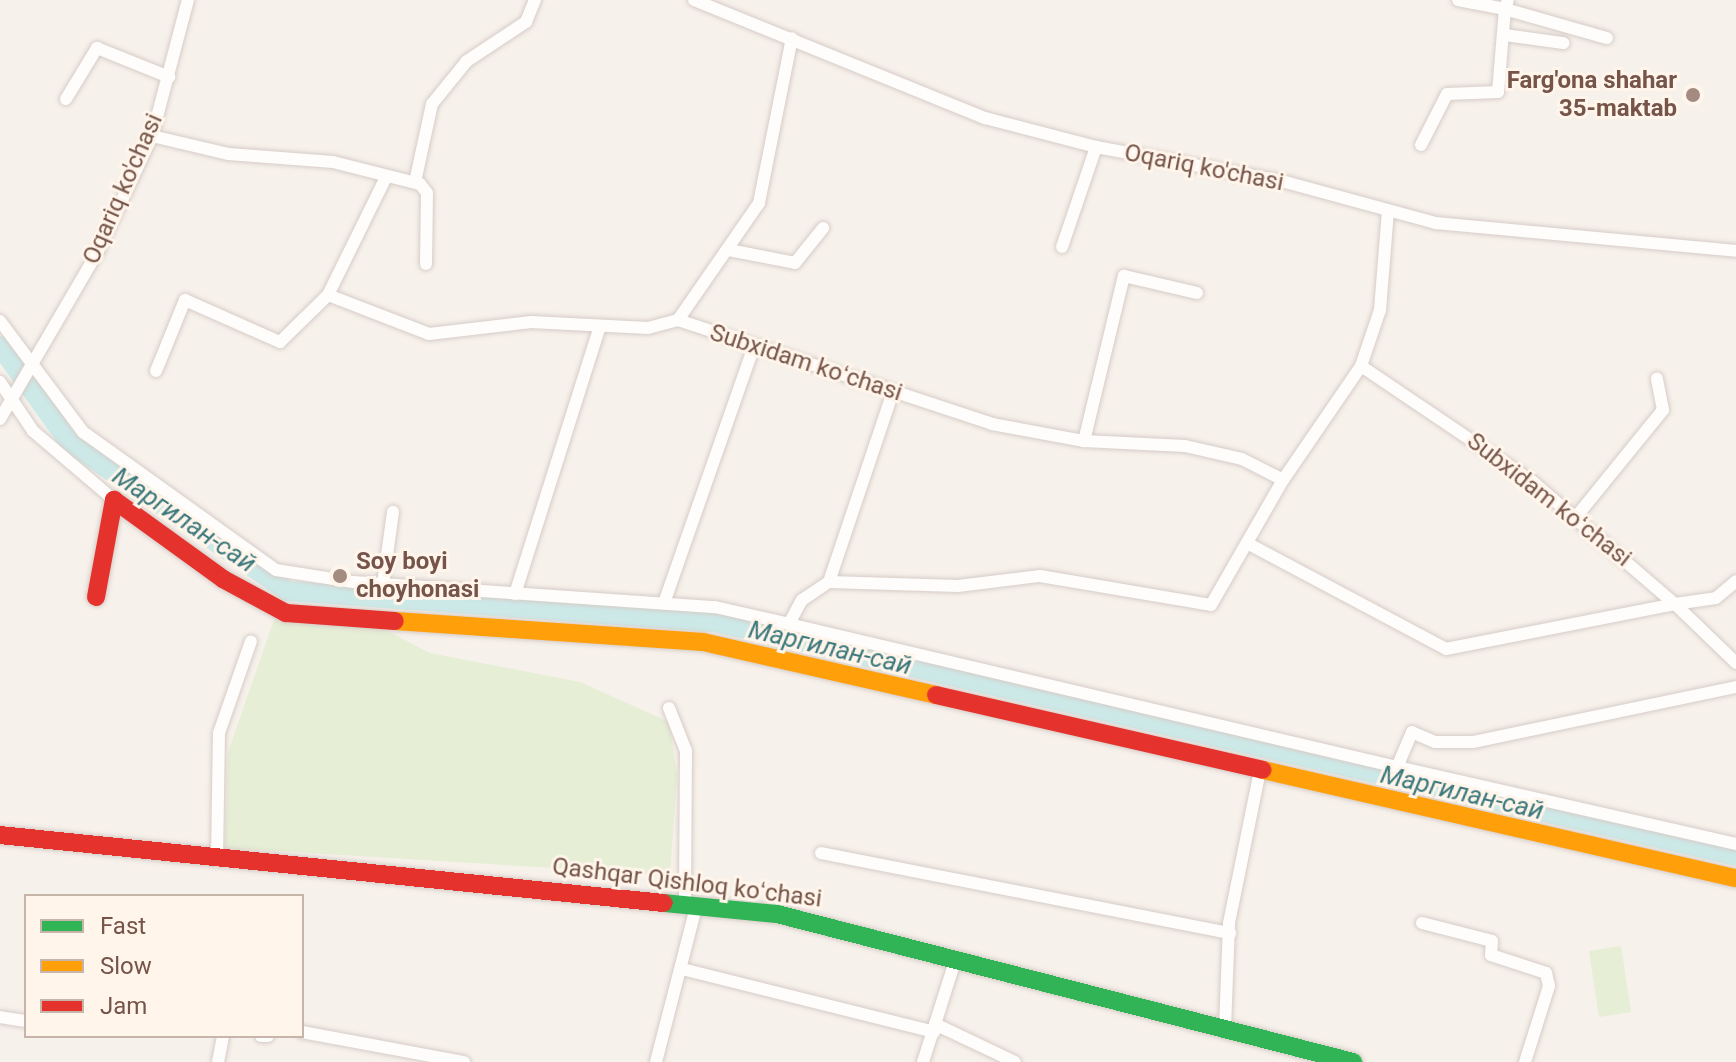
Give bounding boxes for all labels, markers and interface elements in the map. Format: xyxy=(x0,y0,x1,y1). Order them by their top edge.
place label: Farg'ona shahar 35-maktab xyxy=(1507,67,1677,123)
marker: Farg'ona shahar 35-maktab xyxy=(1684,86,1702,104)
street label: Oqariq ko'chasi xyxy=(77,109,169,269)
street label: Oqariq ko'chasi xyxy=(1122,138,1286,198)
street label: Subxidam koʻchasi xyxy=(706,318,906,408)
street label: Subxidam koʻchasi xyxy=(1461,427,1637,573)
water label: Маргилан-сай xyxy=(106,461,262,579)
place label: Soy boyi choyhonasi xyxy=(356,548,479,604)
marker: Soy boyi choyhonasi xyxy=(331,567,349,585)
water label: Маргилан-сай xyxy=(745,614,915,682)
water label: Маргилан-сай xyxy=(1377,759,1547,827)
street label: Qashqar Qishloq koʻchasi xyxy=(551,852,823,914)
legend xyxy=(24,894,304,1038)
text: Fast xyxy=(100,912,146,940)
text: Slow xyxy=(100,952,152,980)
text: Jam xyxy=(100,992,147,1020)

